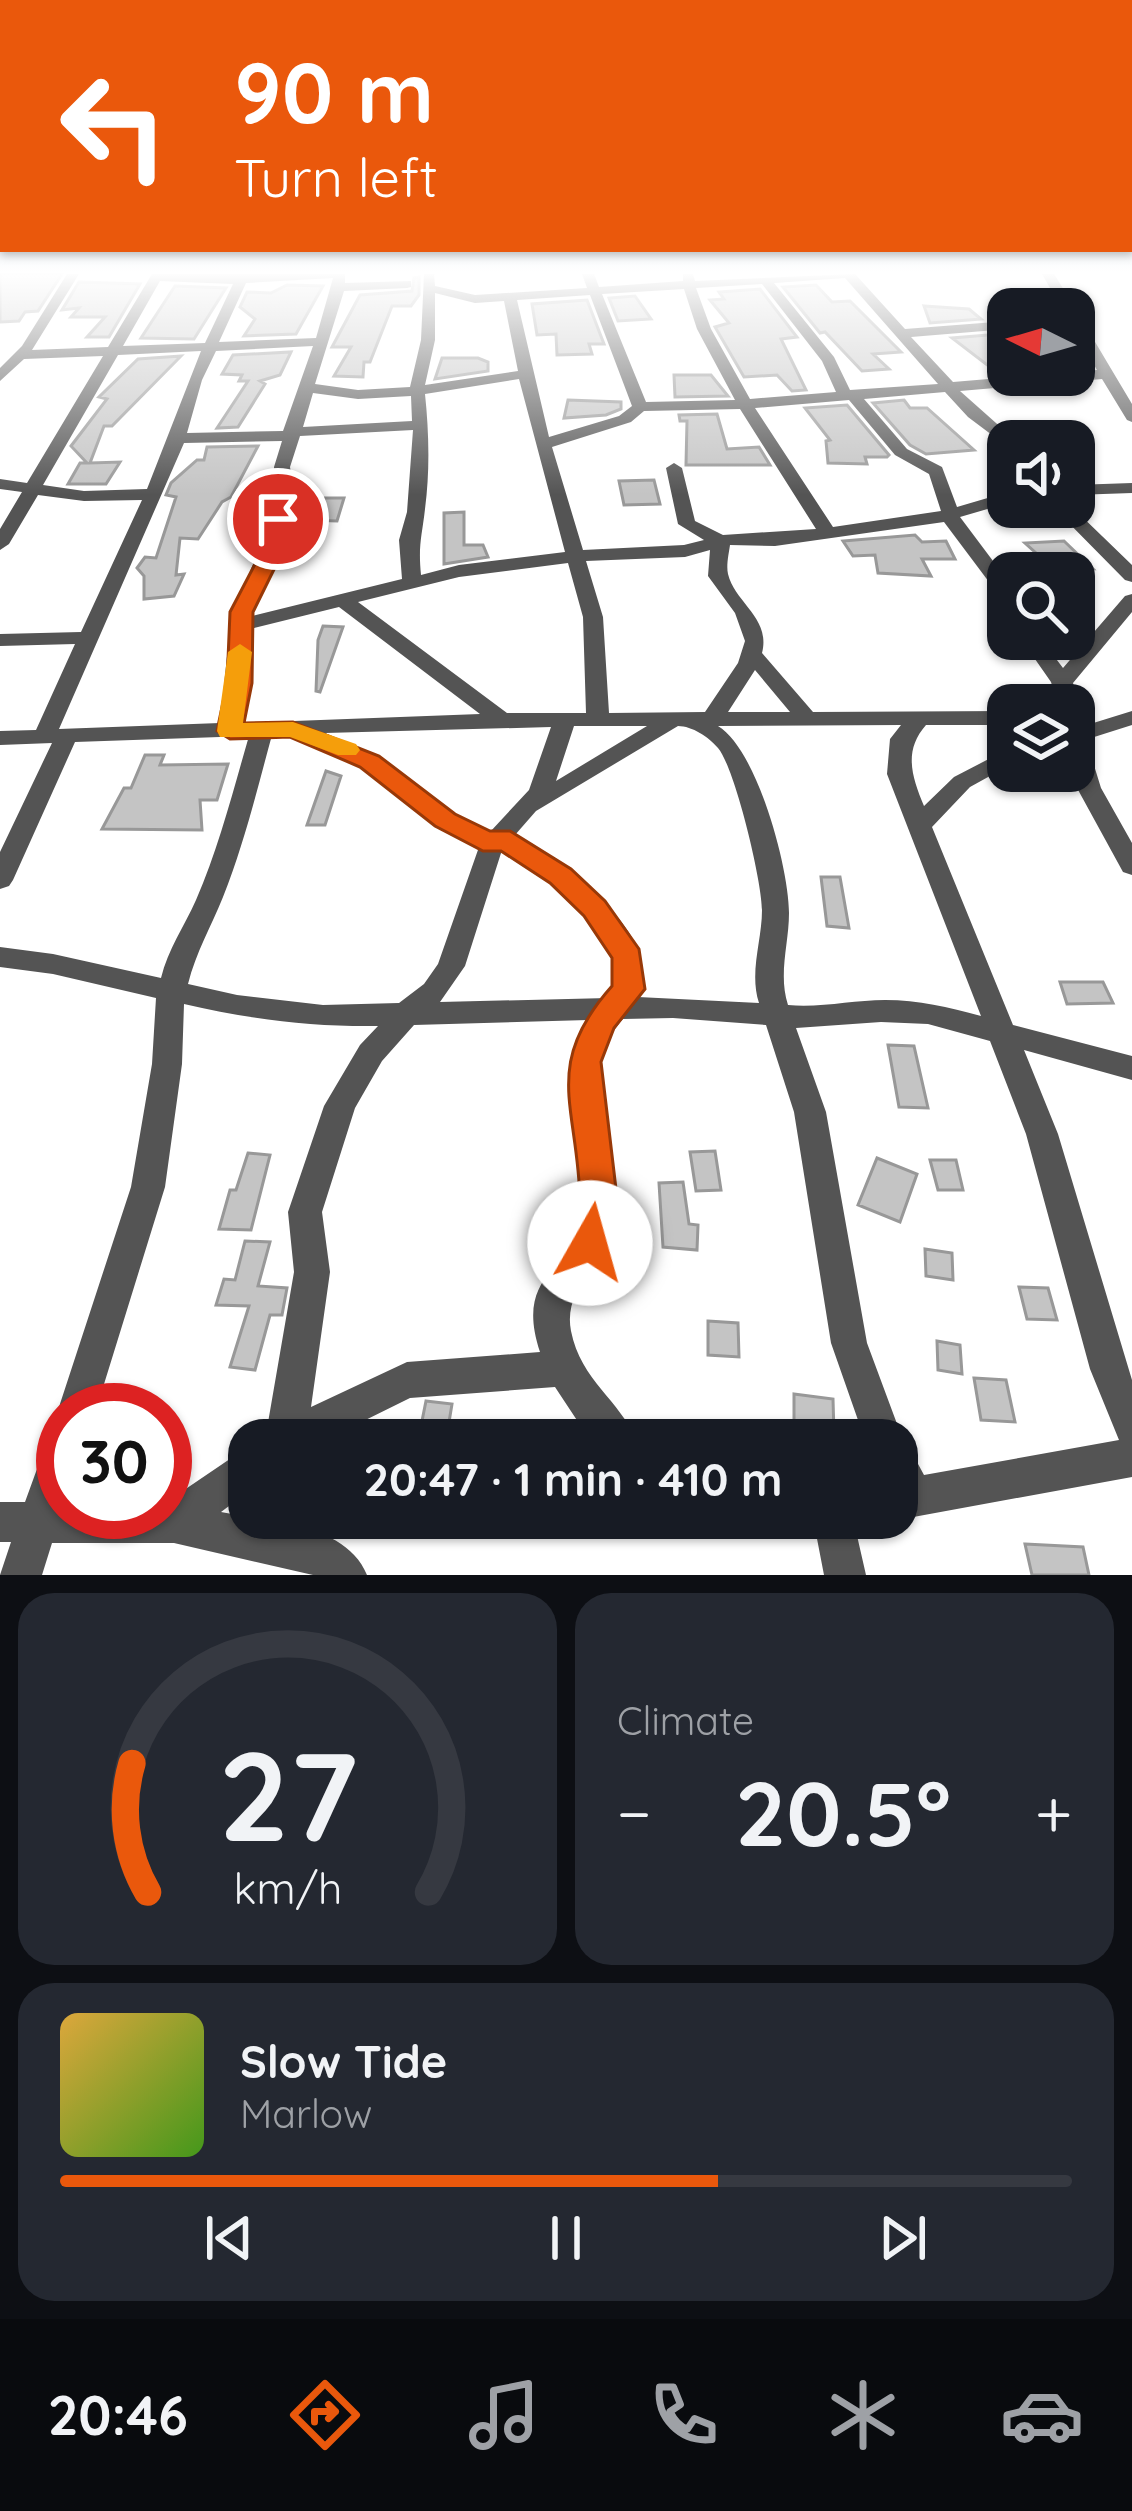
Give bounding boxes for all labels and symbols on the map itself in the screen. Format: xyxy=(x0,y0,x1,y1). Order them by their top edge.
north arrow xyxy=(987,288,1095,396)
pin xyxy=(227,468,329,570)
position arrow xyxy=(527,1180,653,1306)
speed limit sign: 30 xyxy=(36,1383,192,1539)

